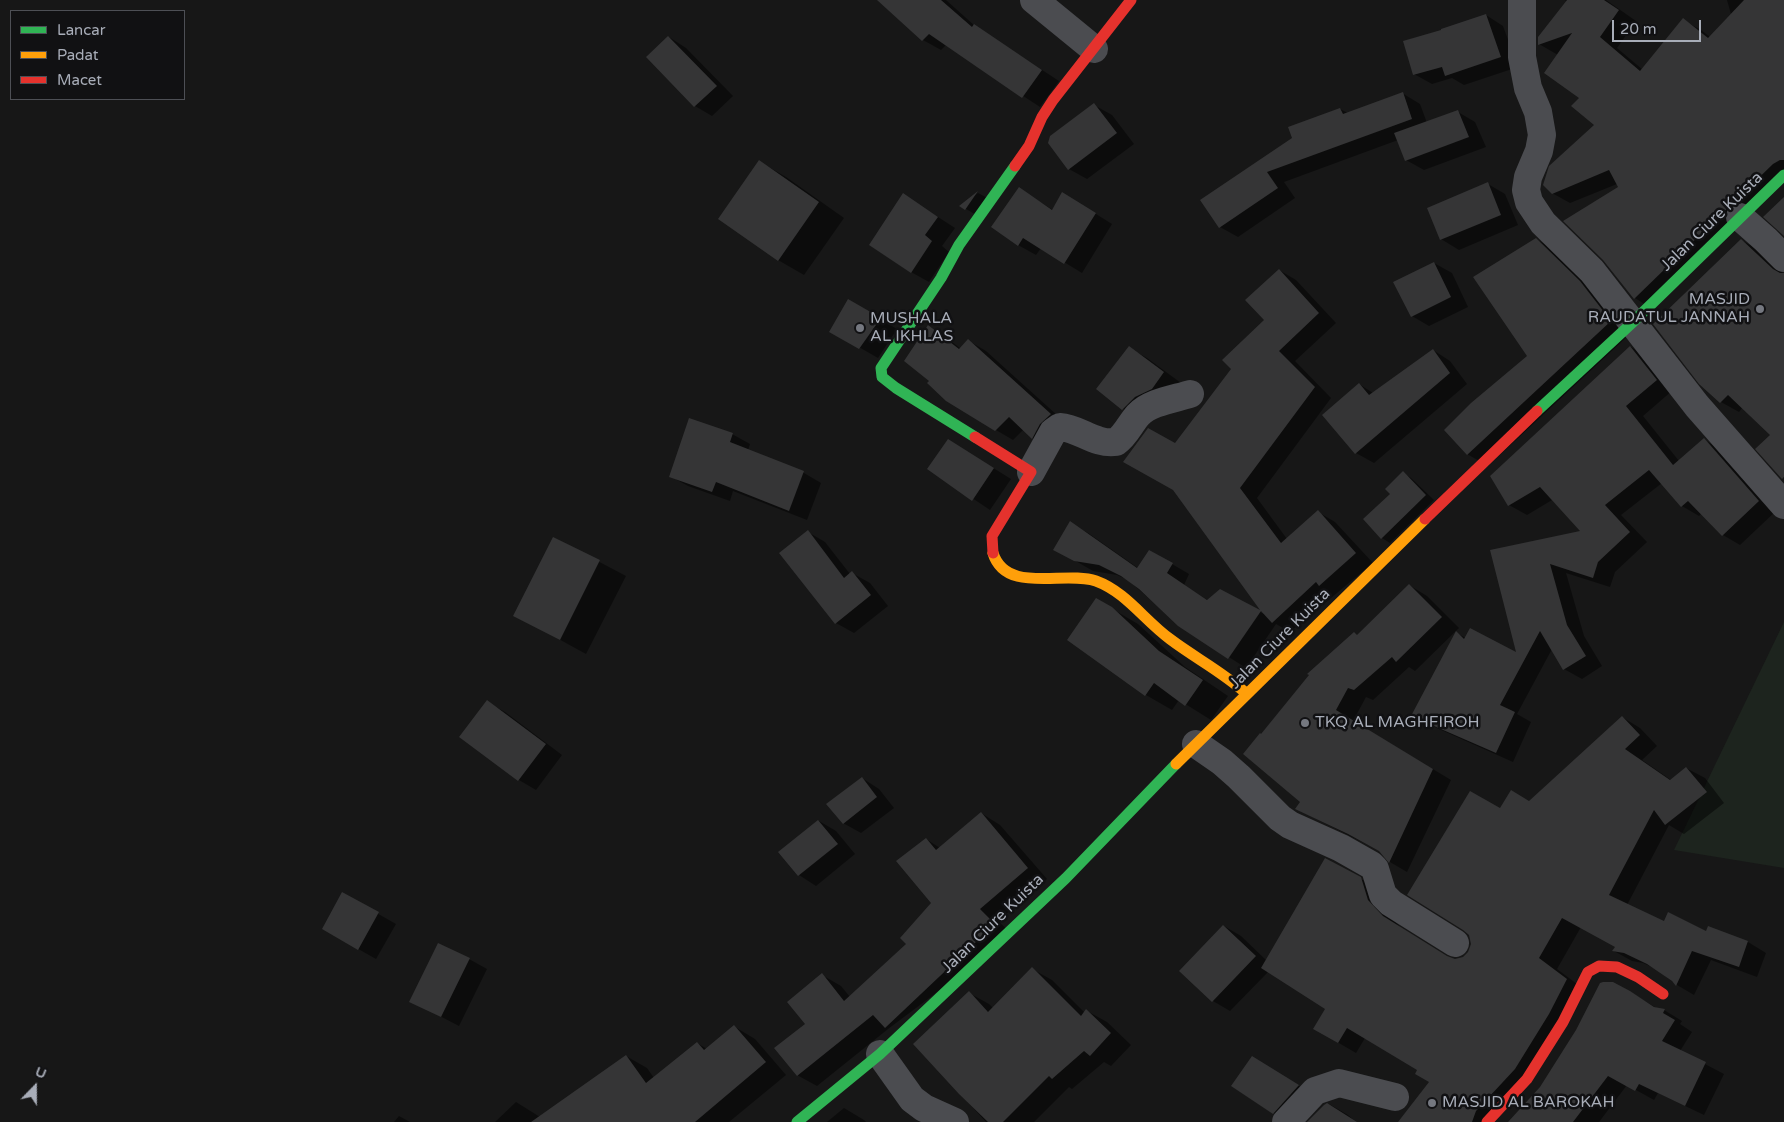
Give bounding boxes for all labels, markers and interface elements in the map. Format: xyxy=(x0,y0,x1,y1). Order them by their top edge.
legend xyxy=(10,10,185,100)
scale bar xyxy=(1614,10,1703,42)
text: 20 m xyxy=(1620,20,1657,38)
text: Lancar xyxy=(57,21,105,39)
text: Padat xyxy=(57,46,99,64)
text: Macet xyxy=(57,71,102,89)
street label: Jalan Ciure Kuista xyxy=(1657,168,1767,276)
place label: MASJID RAUDATUL JANNAH xyxy=(1588,290,1750,328)
marker: MASJID RAUDATUL JANNAH xyxy=(1754,303,1766,315)
place label: MUSHALA AL IKHLAS xyxy=(870,309,953,347)
marker: MUSHALA AL IKHLAS xyxy=(854,322,866,334)
street label: Jalan Ciure Kuista xyxy=(1226,585,1334,693)
place label: TKQ AL MAGHFIROH xyxy=(1315,713,1480,733)
marker: TKQ AL MAGHFIROH xyxy=(1299,717,1311,729)
street label: Jalan Ciure Kuista xyxy=(938,870,1048,978)
north arrow xyxy=(10,1062,60,1112)
text: U xyxy=(33,1063,49,1082)
place label: MASJID AL BAROKAH xyxy=(1442,1093,1615,1113)
marker: MASJID AL BAROKAH xyxy=(1426,1097,1438,1109)

